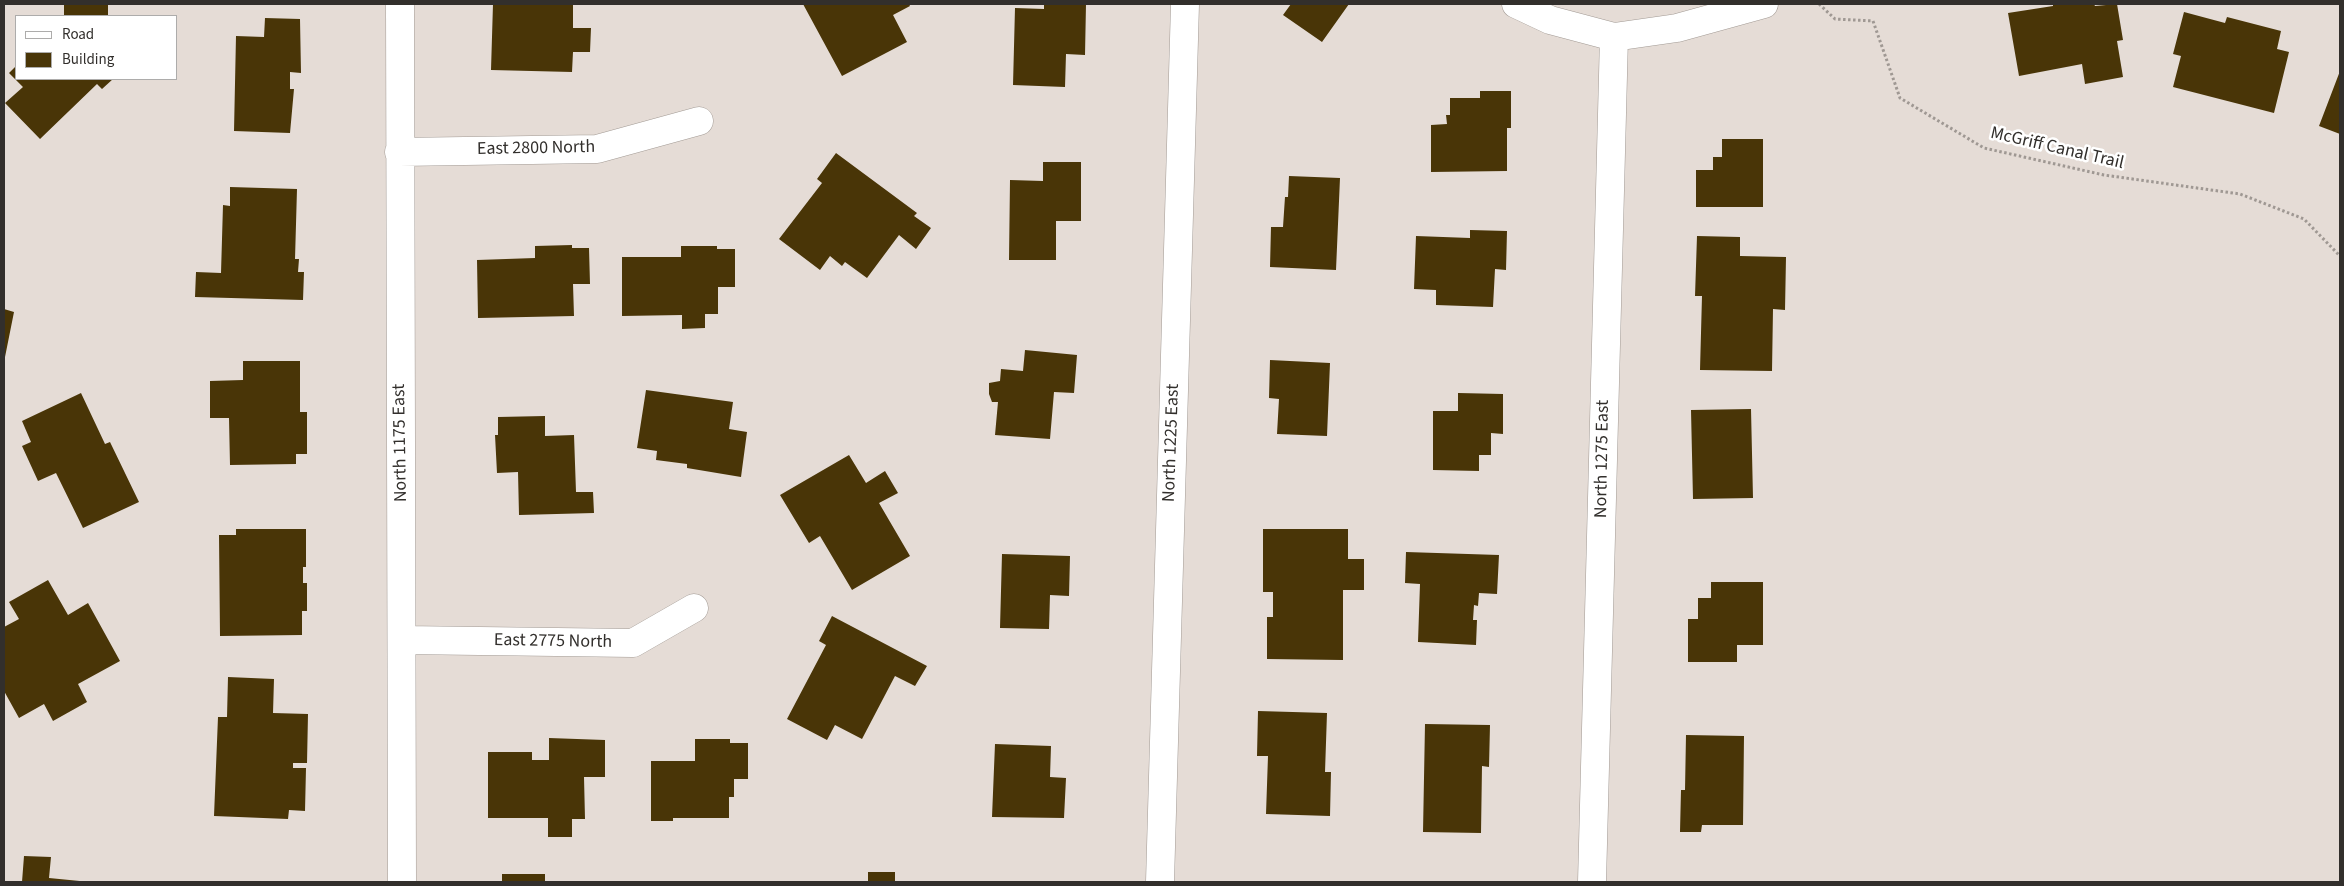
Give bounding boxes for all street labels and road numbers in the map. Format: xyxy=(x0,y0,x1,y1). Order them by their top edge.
street label: McGriff Canal Trail xyxy=(1988,123,2126,175)
street label: East 2800 North xyxy=(477,137,595,161)
street label: North 1225 East xyxy=(1159,383,1185,503)
street label: North 1175 East xyxy=(389,384,413,502)
street label: North 1275 East xyxy=(1591,400,1615,518)
street label: East 2775 North xyxy=(494,630,612,654)

